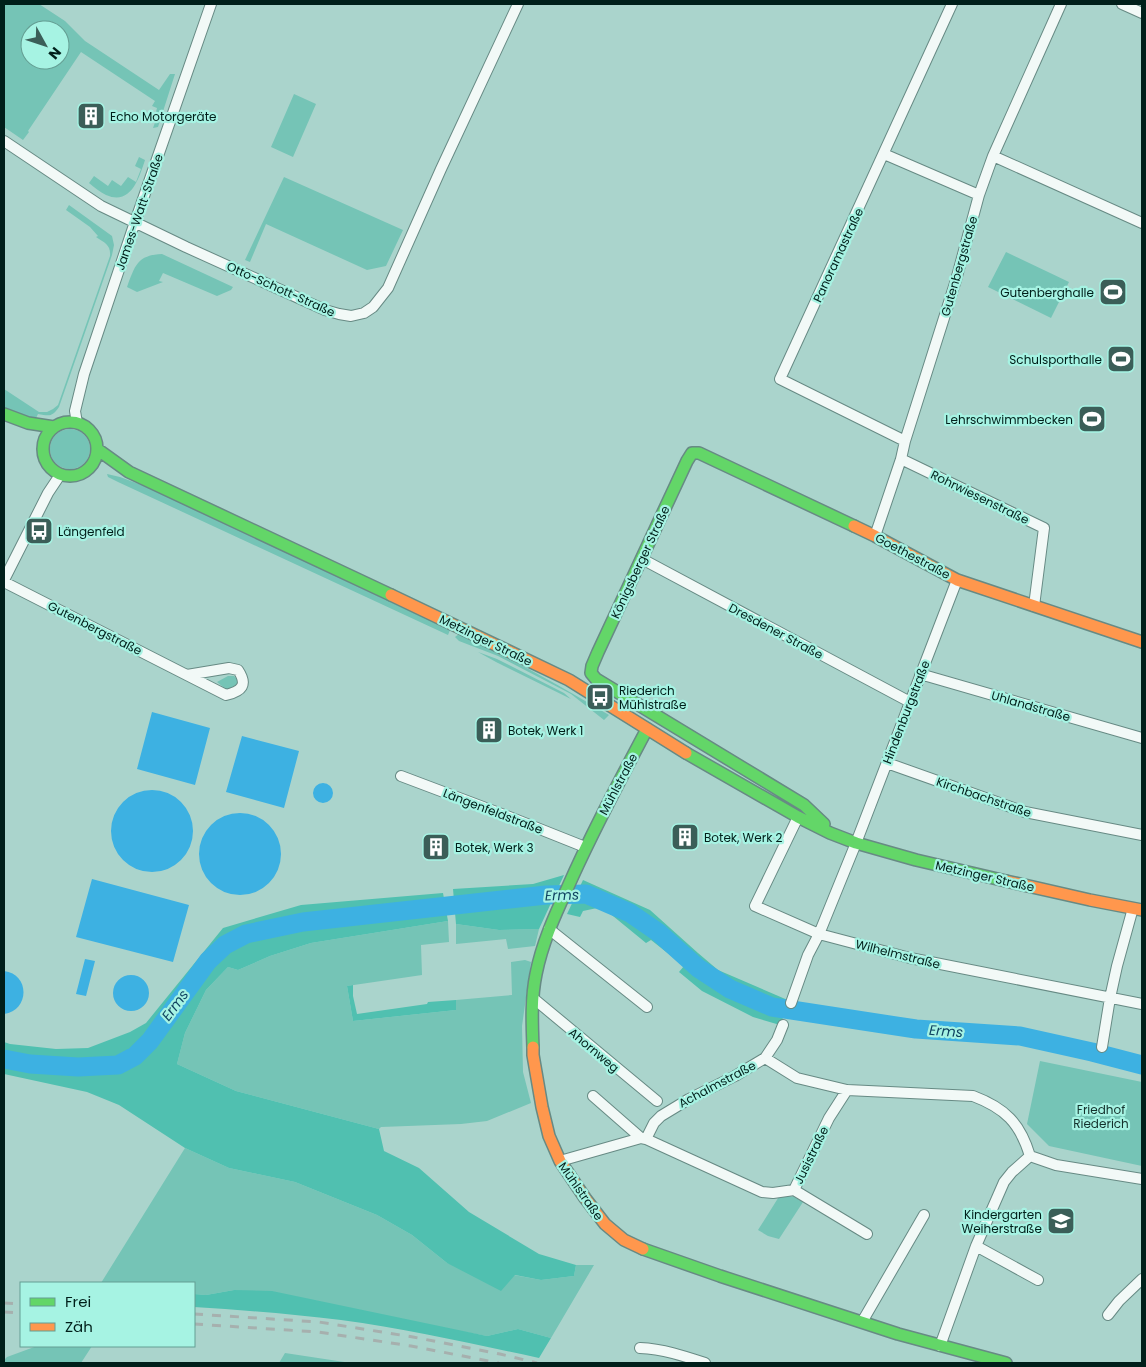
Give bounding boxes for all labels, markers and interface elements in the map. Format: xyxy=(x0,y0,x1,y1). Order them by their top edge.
north arrow xyxy=(20,20,70,70)
text: N xyxy=(44,43,66,64)
building icon: Echo Motorgeräte xyxy=(76,101,106,131)
place label: Echo Motorgeräte xyxy=(110,108,217,125)
street label: James-Watt-Straße xyxy=(111,152,167,272)
street label: Panoramastraße xyxy=(809,205,867,305)
street label: Gutenbergstraße xyxy=(937,214,981,318)
street label: Otto-Schott-Straße xyxy=(224,257,338,321)
sports icon: Gutenberghalle xyxy=(1098,277,1128,307)
place label: Gutenberghalle xyxy=(1000,284,1094,301)
sports icon: Schulsporthalle xyxy=(1106,344,1136,374)
place label: Schulsporthalle xyxy=(1009,351,1102,368)
sports icon: Lehrschwimmbecken xyxy=(1077,404,1107,434)
place label: Lehrschwimmbecken xyxy=(945,411,1073,428)
street label: Rohrwiesenstraße xyxy=(928,466,1032,528)
street label: Königsberger Straße xyxy=(606,503,674,621)
bus stop icon: Längenfeld xyxy=(24,516,54,546)
place label: Längenfeld xyxy=(58,523,125,540)
street label: Goethestraße xyxy=(872,529,954,583)
street label: Gutenbergstraße xyxy=(45,597,145,659)
street label: Dresdener Straße xyxy=(726,599,826,663)
street label: Metzinger Straße xyxy=(437,610,535,670)
street label: Hindenburgstraße xyxy=(878,658,934,766)
bus stop icon: Riederich Mühlstraße xyxy=(585,682,615,712)
place label: Riederich Mühlstraße xyxy=(619,682,686,713)
street label: Uhlandstraße xyxy=(990,687,1072,725)
building icon: Botek, Werk 1 xyxy=(474,715,504,745)
place label: Botek, Werk 1 xyxy=(508,722,583,739)
street label: Mühlstraße xyxy=(595,750,641,818)
street label: Kirchbachstraße xyxy=(934,773,1034,821)
street label: Längenfeldstraße xyxy=(441,784,545,838)
building icon: Botek, Werk 2 xyxy=(670,822,700,852)
place label: Botek, Werk 2 xyxy=(704,829,783,846)
building icon: Botek, Werk 3 xyxy=(421,832,451,862)
place label: Botek, Werk 3 xyxy=(455,839,534,856)
street label: Metzinger Straße xyxy=(934,856,1036,896)
water label: Erms xyxy=(545,884,579,906)
street label: Wilhelmstraße xyxy=(854,935,942,973)
water label: Erms xyxy=(157,985,193,1025)
water label: Erms xyxy=(928,1020,964,1042)
street label: Ahornweg xyxy=(565,1024,623,1076)
street label: Achalmstraße xyxy=(675,1056,759,1112)
park label: Friedhof Riederich xyxy=(1073,1101,1129,1132)
street label: Jusistraße xyxy=(790,1123,832,1187)
street label: Mühlstraße xyxy=(555,1158,607,1224)
place label: Kindergarten Weiherstraße xyxy=(961,1206,1042,1237)
school or university icon: Kindergarten Weiherstraße xyxy=(1046,1206,1076,1236)
legend xyxy=(20,1282,195,1347)
text: Frei xyxy=(65,1291,91,1312)
text: Zäh xyxy=(65,1316,93,1337)

